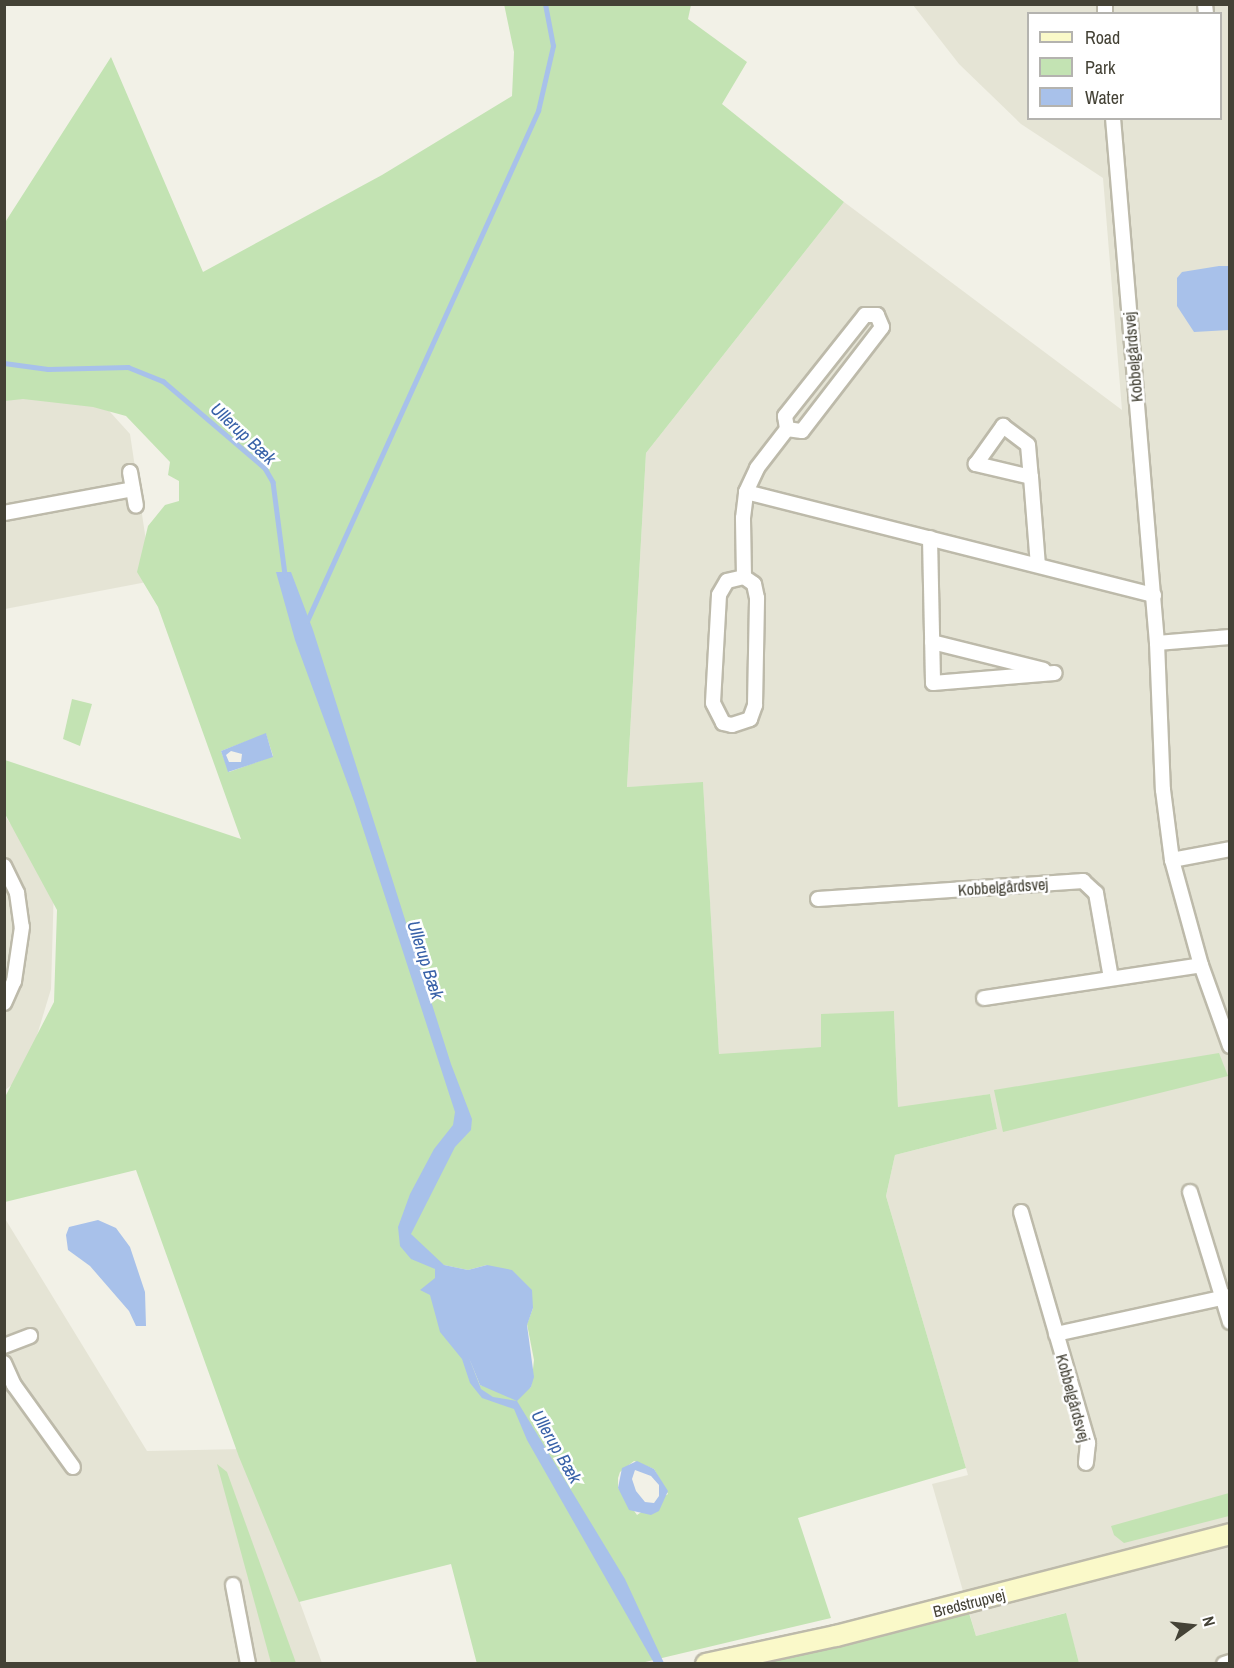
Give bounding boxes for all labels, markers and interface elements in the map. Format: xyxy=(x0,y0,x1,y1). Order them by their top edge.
legend xyxy=(1027,12,1222,120)
text: Road xyxy=(1085,25,1120,50)
text: Park xyxy=(1085,55,1115,80)
text: Water xyxy=(1085,85,1124,110)
street label: Kobbelgårdsvej xyxy=(1119,311,1147,403)
water label: Ullerup Bæk xyxy=(206,398,280,470)
street label: Kobbelgårdsvej xyxy=(957,874,1049,900)
water label: Ullerup Bæk xyxy=(402,918,448,1002)
street label: Kobbelgårdsvej xyxy=(1052,1352,1094,1444)
water label: Ullerup Bæk xyxy=(526,1406,586,1488)
street label: Bredstrupvej xyxy=(931,1585,1007,1621)
north arrow xyxy=(1162,1596,1222,1656)
text: N xyxy=(1198,1614,1221,1629)

